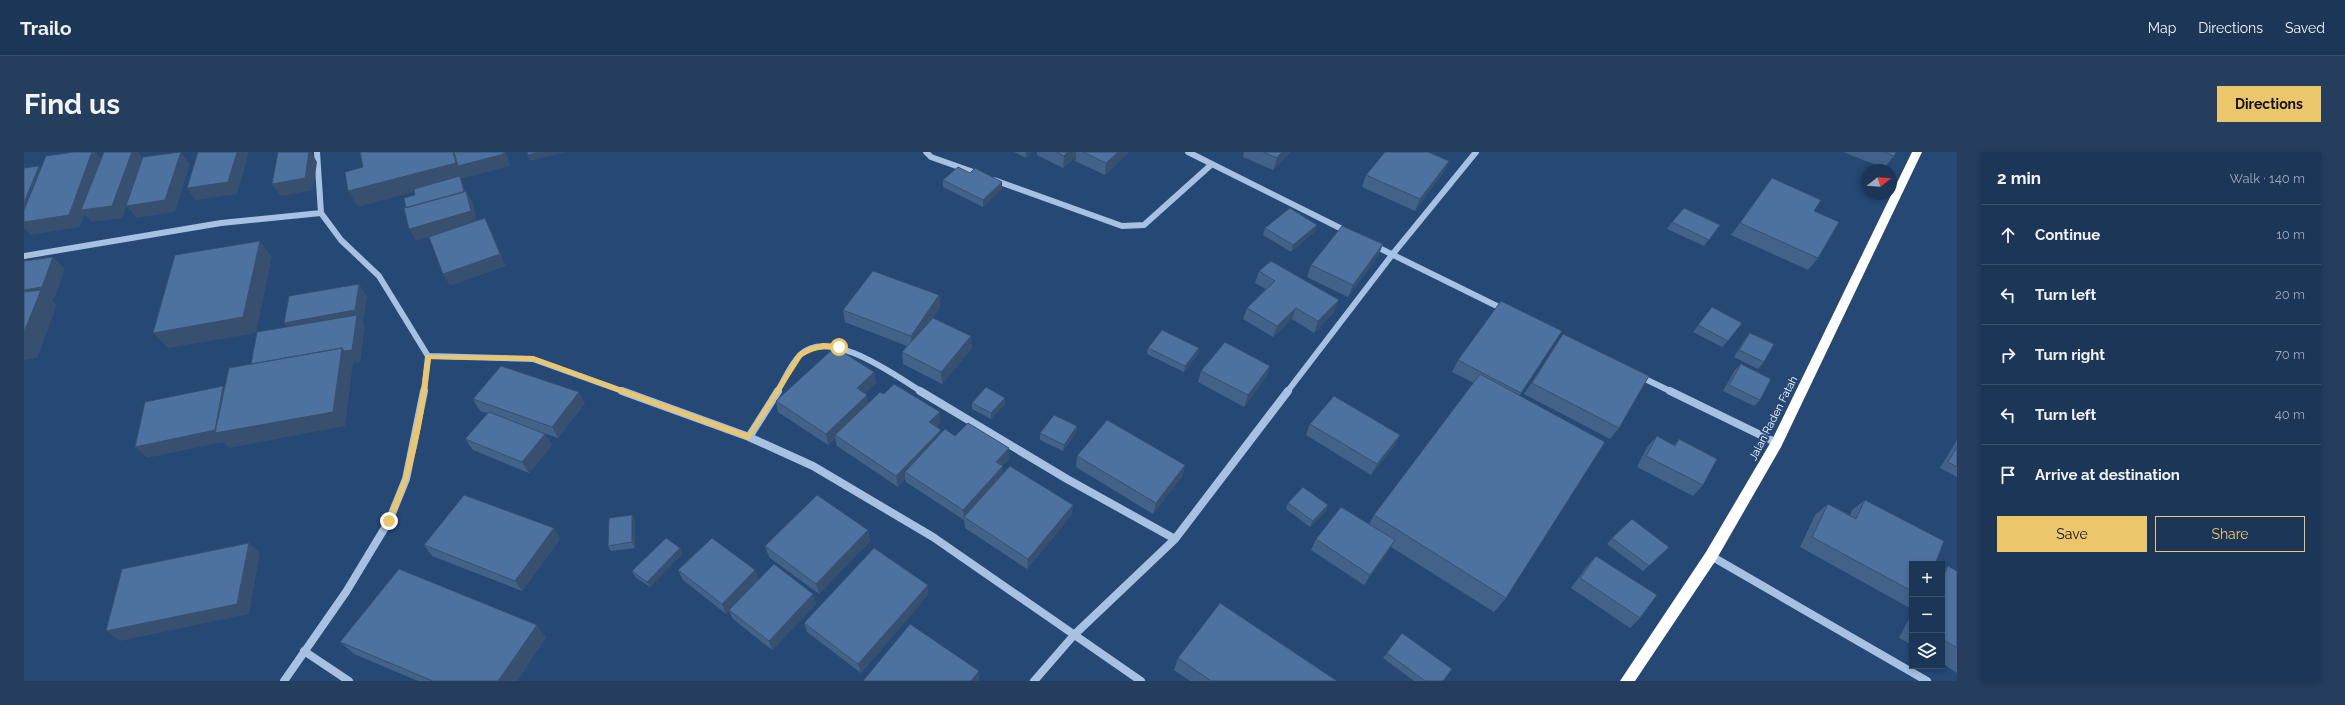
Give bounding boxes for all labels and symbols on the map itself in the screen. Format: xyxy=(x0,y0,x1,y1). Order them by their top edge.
north arrow xyxy=(1861,164,1897,200)
route start xyxy=(830,338,848,356)
street label: Jalan Raden Fatah xyxy=(1747,374,1800,463)
route end xyxy=(380,512,398,530)

